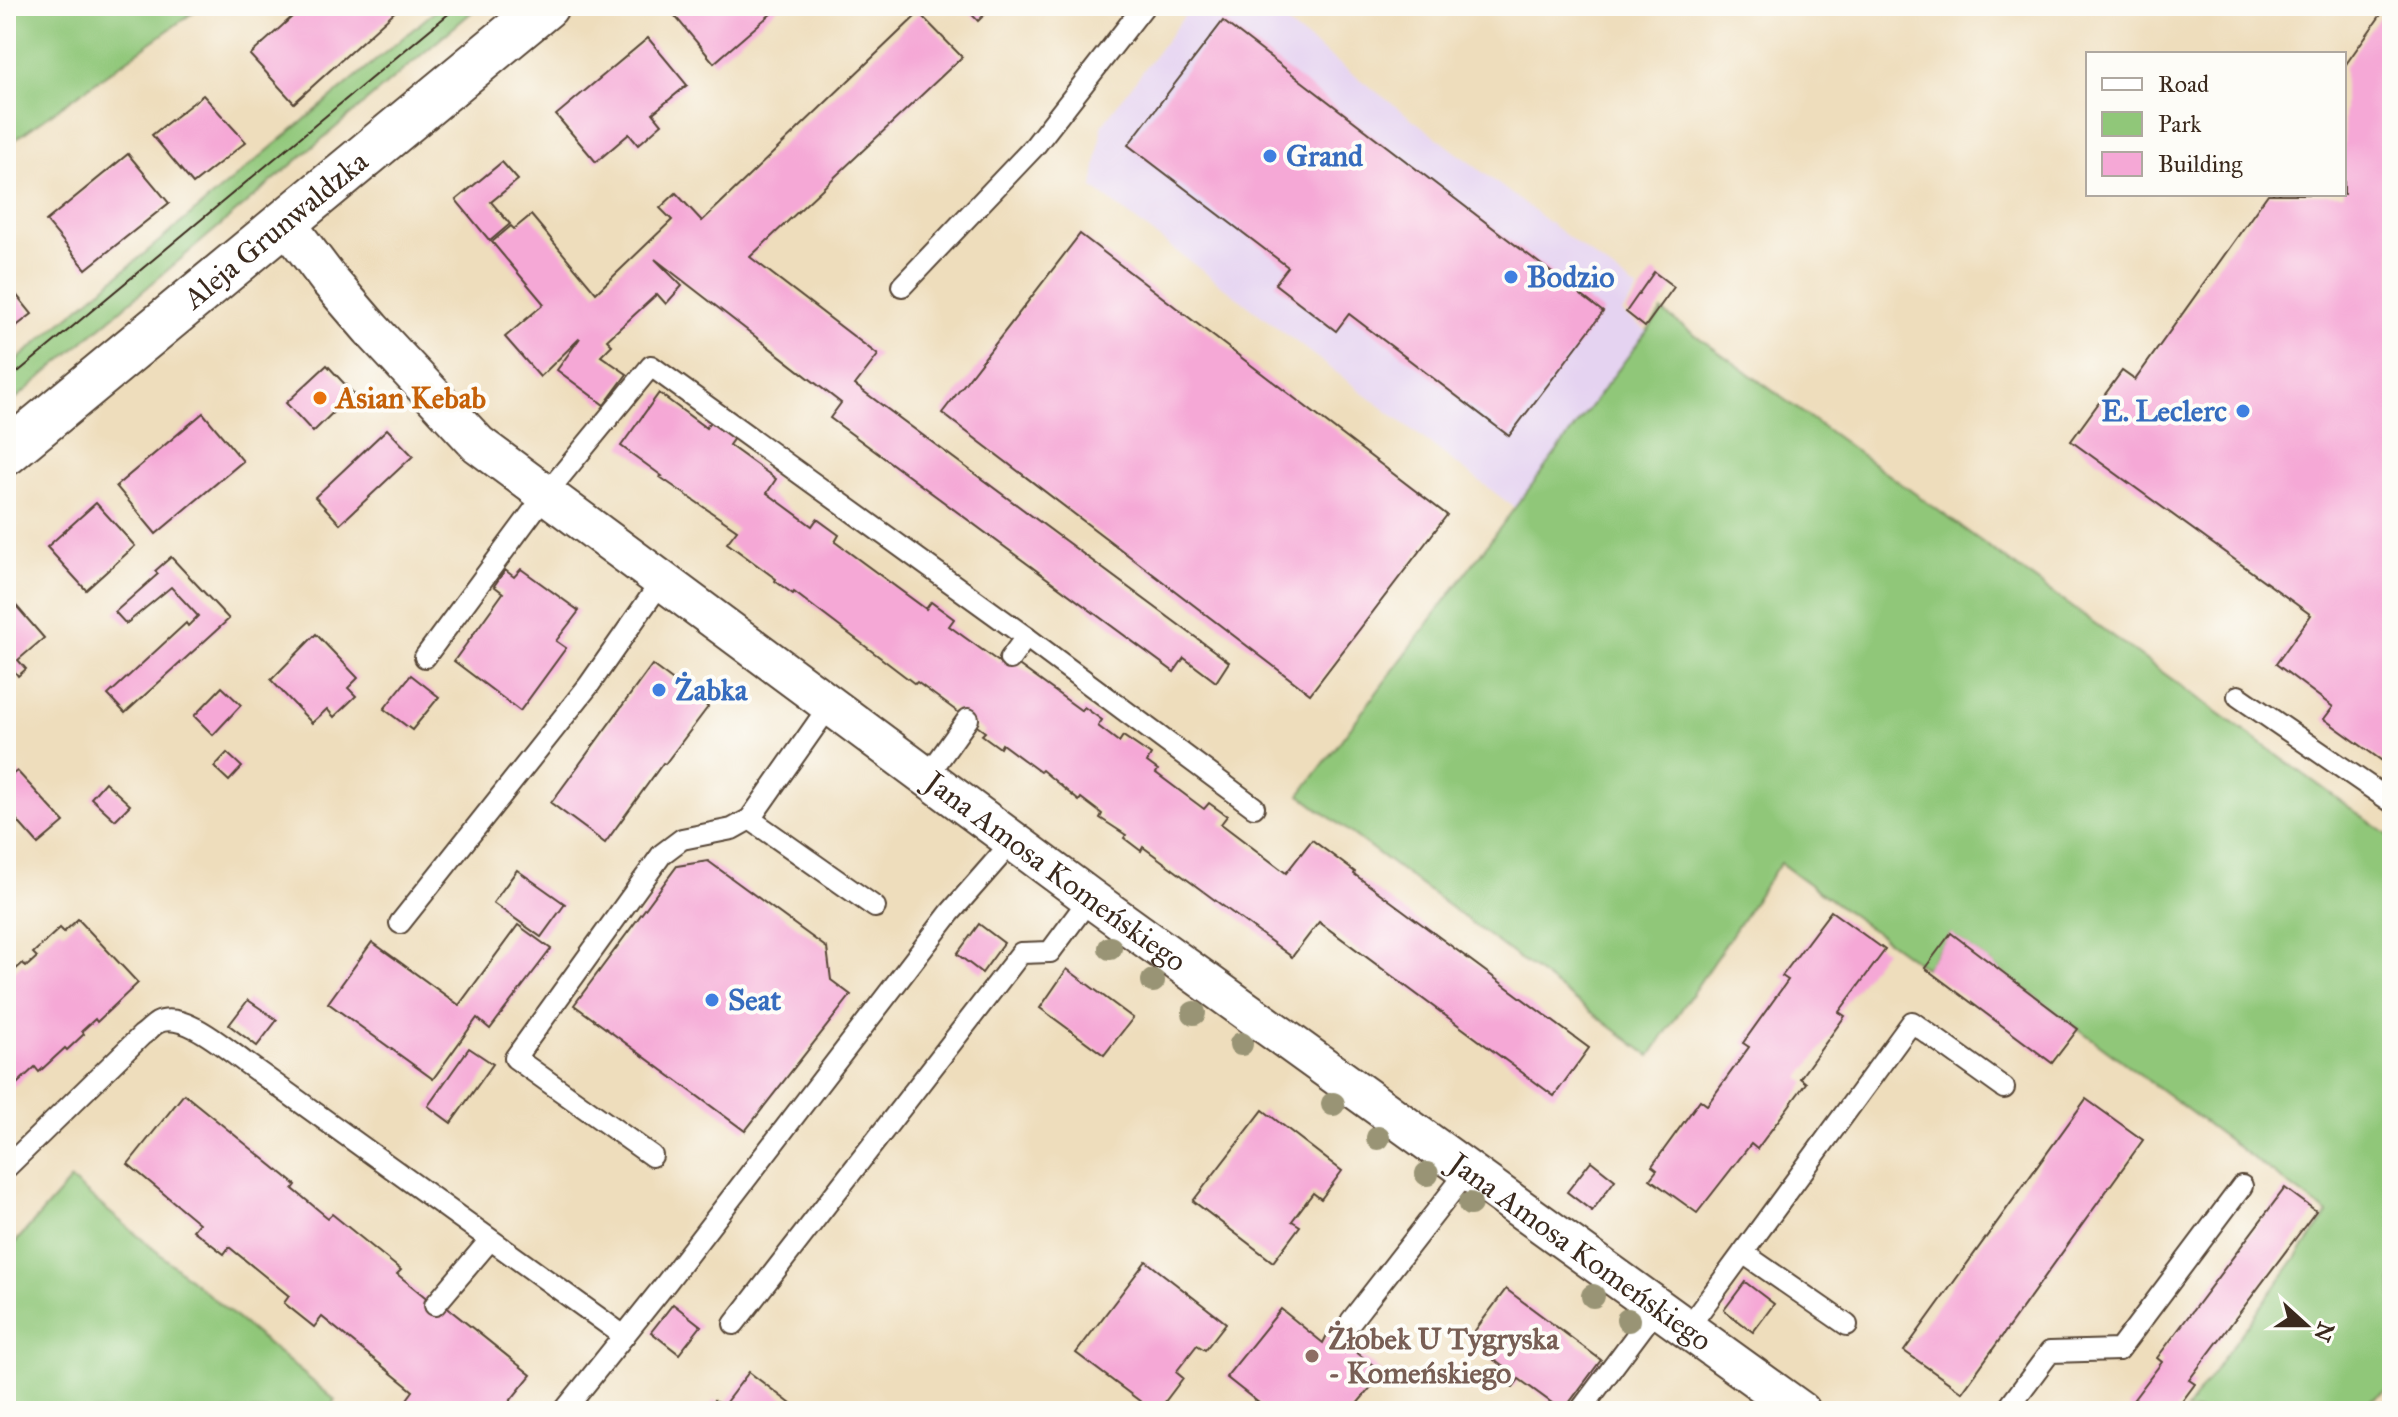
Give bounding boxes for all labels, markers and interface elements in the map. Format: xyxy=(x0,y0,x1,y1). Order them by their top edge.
legend xyxy=(2086,52,2346,196)
text: Road xyxy=(2158,69,2209,99)
text: Park xyxy=(2158,109,2202,139)
place label: Grand xyxy=(1286,138,1364,174)
street label: Aleja Grunwaldzka xyxy=(175,143,375,318)
marker: Grand xyxy=(1261,147,1279,165)
text: Building xyxy=(2158,149,2243,179)
place label: Bodzio xyxy=(1527,259,1615,295)
marker: Bodzio xyxy=(1502,268,1520,286)
place label: Asian Kebab xyxy=(334,380,486,416)
marker: Asian Kebab xyxy=(311,389,329,407)
place label: E. Leclerc xyxy=(2101,393,2227,429)
marker: E. Leclerc xyxy=(2234,402,2252,420)
place label: Żabka xyxy=(675,671,749,708)
marker: Żabka xyxy=(650,681,668,699)
street label: Jana Amosa Komeńskiego xyxy=(916,762,1193,980)
place label: Seat xyxy=(728,982,781,1018)
marker: Seat xyxy=(703,991,721,1009)
street label: Jana Amosa Komeńskiego xyxy=(1440,1143,1719,1359)
north arrow xyxy=(2266,1285,2346,1365)
text: N xyxy=(2308,1318,2340,1346)
place label: Żłobek U Tygryska - Komeńskiego xyxy=(1328,1320,1560,1391)
marker: Żłobek U Tygryska - Komeńskiego xyxy=(1303,1347,1321,1365)

